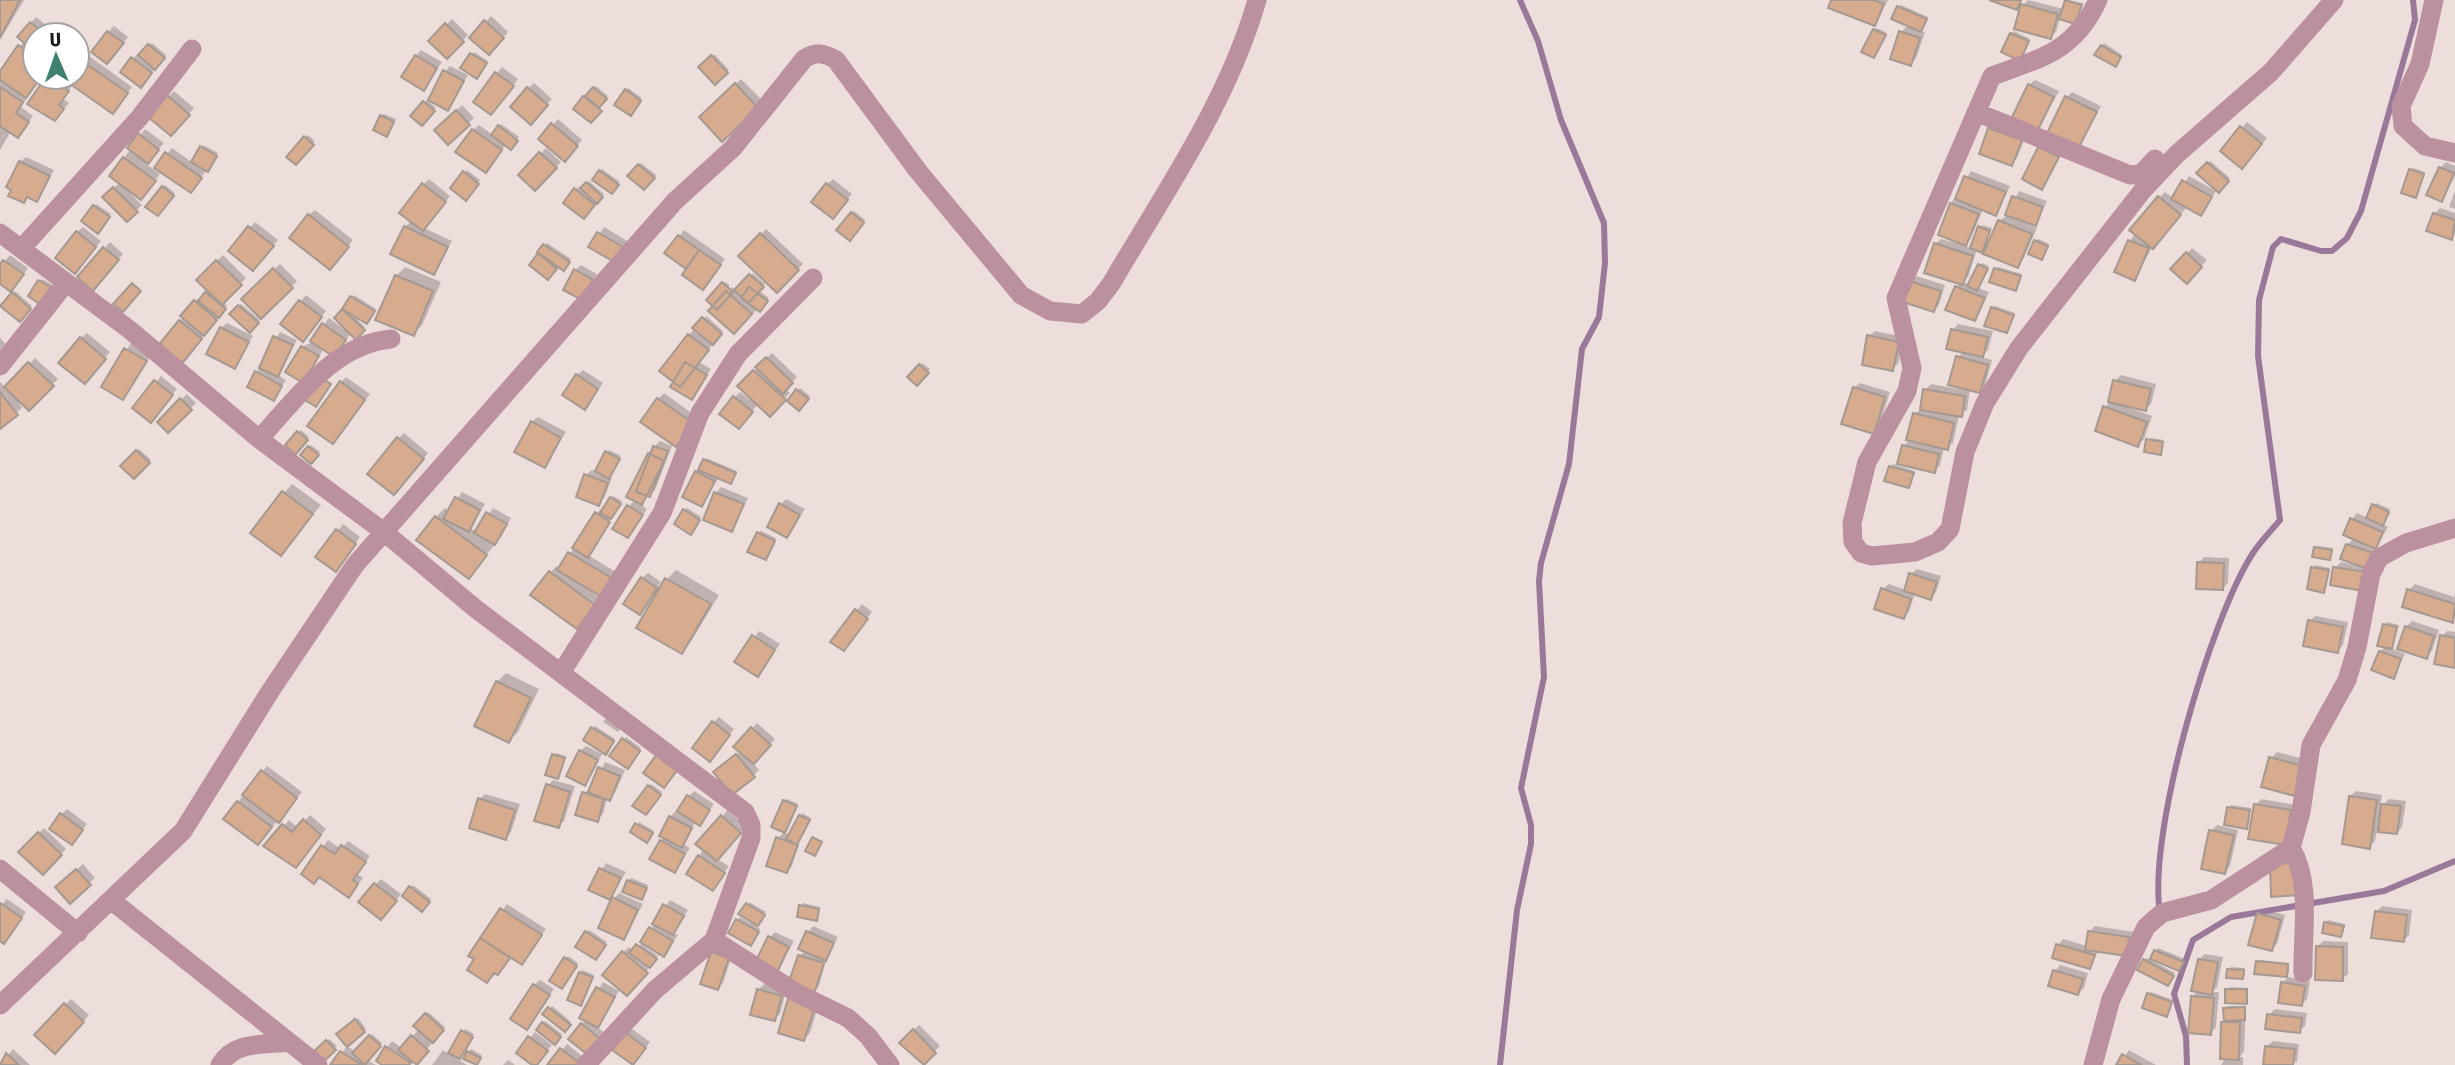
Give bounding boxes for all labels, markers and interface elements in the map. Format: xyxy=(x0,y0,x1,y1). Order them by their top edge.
north arrow xyxy=(21,21,91,91)
text: U xyxy=(49,28,61,51)

